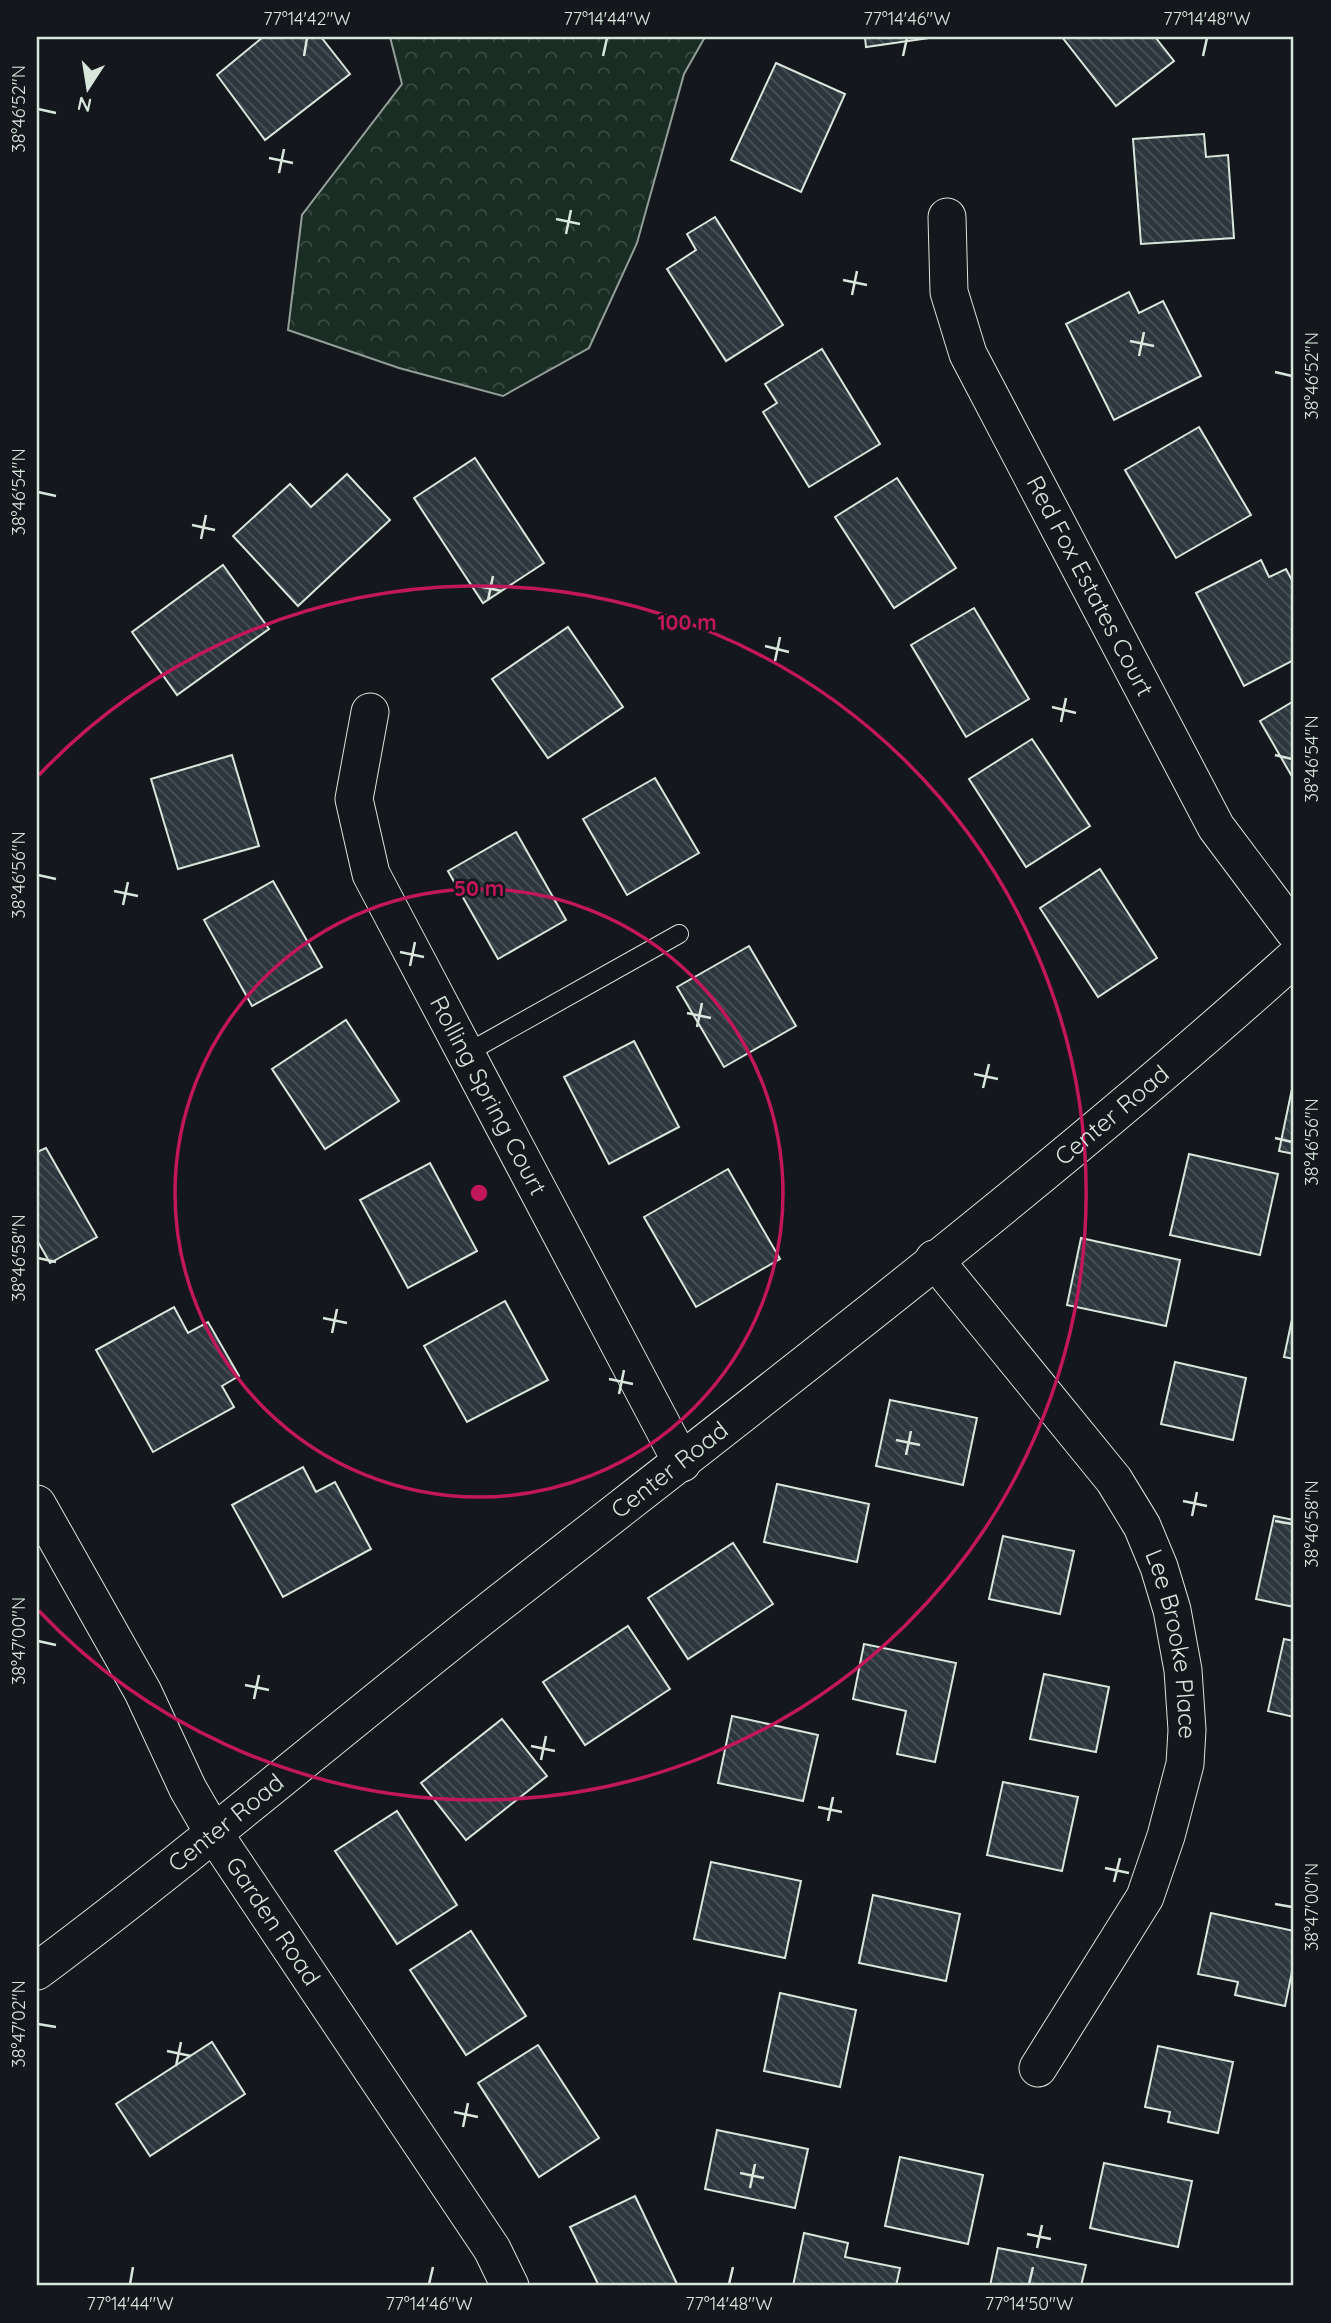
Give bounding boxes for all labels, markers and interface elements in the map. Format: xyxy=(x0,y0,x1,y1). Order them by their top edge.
text: 77°14'42"W xyxy=(263,7,351,30)
text: 77°14'44"W xyxy=(563,7,651,30)
text: 77°14'46"W xyxy=(863,7,951,30)
text: 77°14'48"W xyxy=(1163,7,1251,30)
north arrow xyxy=(52,52,122,122)
text: 38°46'52"N xyxy=(7,65,30,153)
text: N xyxy=(75,91,94,118)
text: 38°46'52"N xyxy=(1300,332,1323,420)
text: 38°46'54"N xyxy=(7,448,30,536)
street label: Red Fox Estates Court xyxy=(1021,470,1161,701)
text: 100 m xyxy=(657,609,717,635)
text: 38°46'54"N xyxy=(1300,715,1323,803)
text: 38°46'56"N xyxy=(7,831,30,919)
text: 50 m xyxy=(454,875,504,901)
street label: Rolling Spring Court xyxy=(424,990,554,1200)
street label: Center Road xyxy=(1048,1058,1175,1171)
text: 38°46'56"N xyxy=(1300,1098,1323,1186)
centre of rings xyxy=(467,1181,491,1205)
text: 38°46'58"N xyxy=(7,1214,30,1302)
street label: Center Road xyxy=(605,1415,734,1524)
text: 38°46'58"N xyxy=(1300,1480,1323,1568)
street label: Lee Brooke Place xyxy=(1139,1545,1203,1740)
text: 38°47'00"N xyxy=(7,1597,30,1685)
street label: Center Road xyxy=(162,1767,289,1878)
street label: Garden Road xyxy=(220,1851,327,1991)
text: 38°47'00"N xyxy=(1300,1863,1323,1951)
text: 38°47'02"N xyxy=(7,1980,30,2068)
text: 77°14'44"W xyxy=(86,2292,174,2315)
text: 77°14'46"W xyxy=(385,2292,473,2315)
text: 77°14'48"W xyxy=(685,2292,773,2315)
text: 77°14'50"W xyxy=(985,2292,1073,2315)

